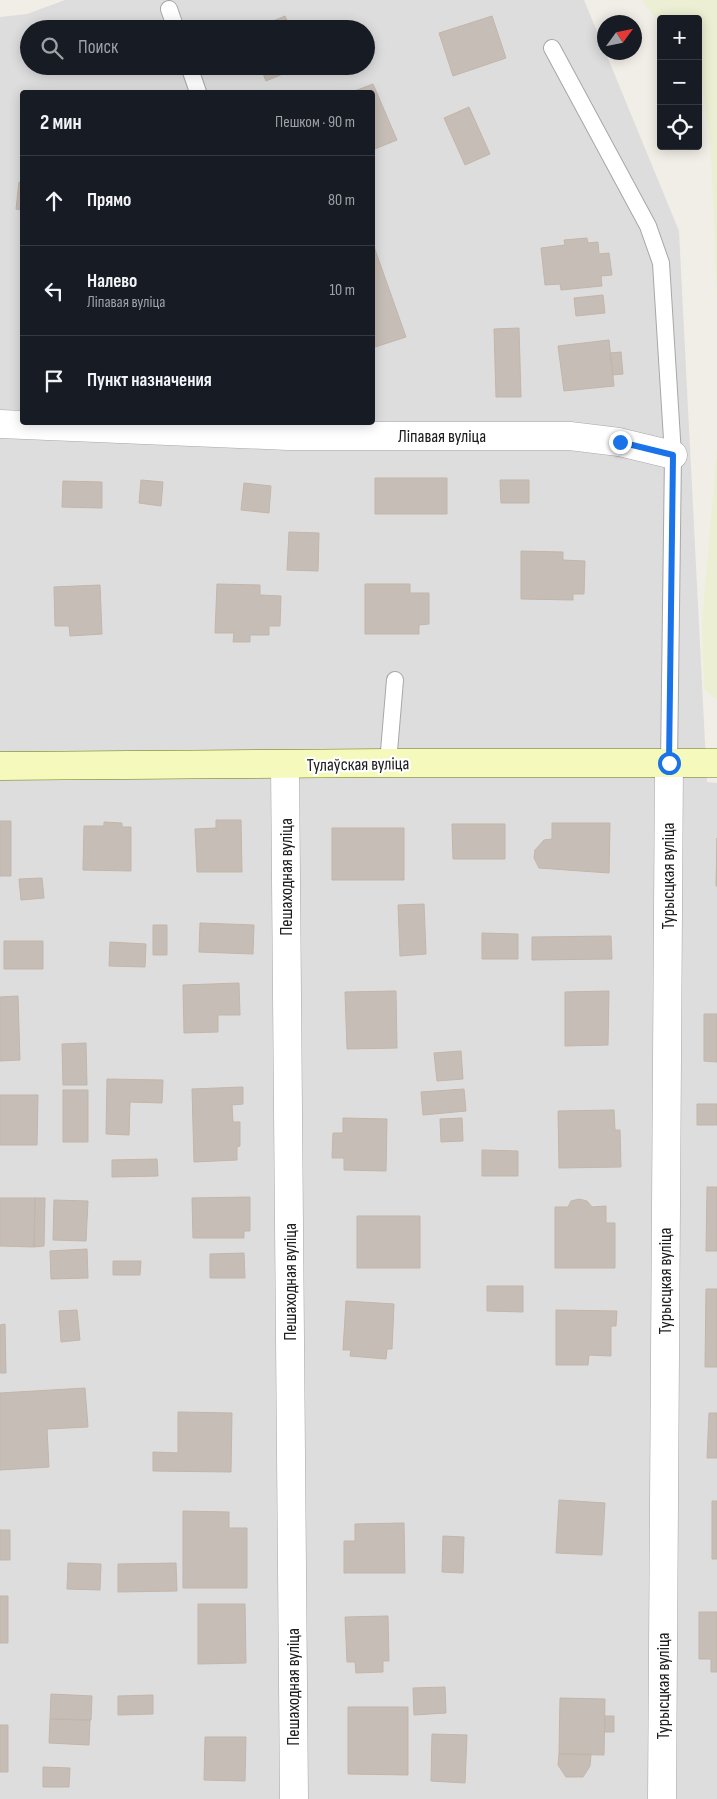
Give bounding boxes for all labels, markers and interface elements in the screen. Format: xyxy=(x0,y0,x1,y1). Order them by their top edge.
north arrow xyxy=(597,15,642,60)
map controls xyxy=(657,15,702,150)
button: + xyxy=(657,15,702,60)
search box xyxy=(20,20,375,75)
icon: search xyxy=(38,34,66,62)
text: Поиск xyxy=(78,36,118,59)
button: − xyxy=(657,60,702,105)
button: locate xyxy=(657,105,702,150)
text: 2 мин xyxy=(40,110,82,135)
text: Пешком · 90 m xyxy=(275,113,355,132)
icon: ahead xyxy=(40,187,68,215)
text: Прямо xyxy=(87,189,131,212)
text: 80 m xyxy=(328,191,355,210)
text: Налево xyxy=(87,270,137,293)
icon: left xyxy=(40,277,68,305)
text: 10 m xyxy=(329,281,355,300)
text: Ліпавая вуліца xyxy=(87,293,165,312)
icon: arrive xyxy=(40,367,68,395)
text: Пункт назначения xyxy=(87,369,212,392)
street label: Ліпавая вуліца xyxy=(398,426,486,447)
route end xyxy=(609,431,632,454)
route start xyxy=(658,752,681,775)
street label: Тулаўская вуліца xyxy=(307,753,409,776)
street label: Пешаходная вуліца xyxy=(276,818,297,936)
street label: Турысцкая вуліца xyxy=(658,822,679,929)
street label: Пешаходная вуліца xyxy=(280,1223,301,1341)
street label: Турысцкая вуліца xyxy=(655,1227,676,1334)
street label: Пешаходная вуліца xyxy=(283,1628,304,1746)
street label: Турысцкая вуліца xyxy=(653,1632,674,1739)

